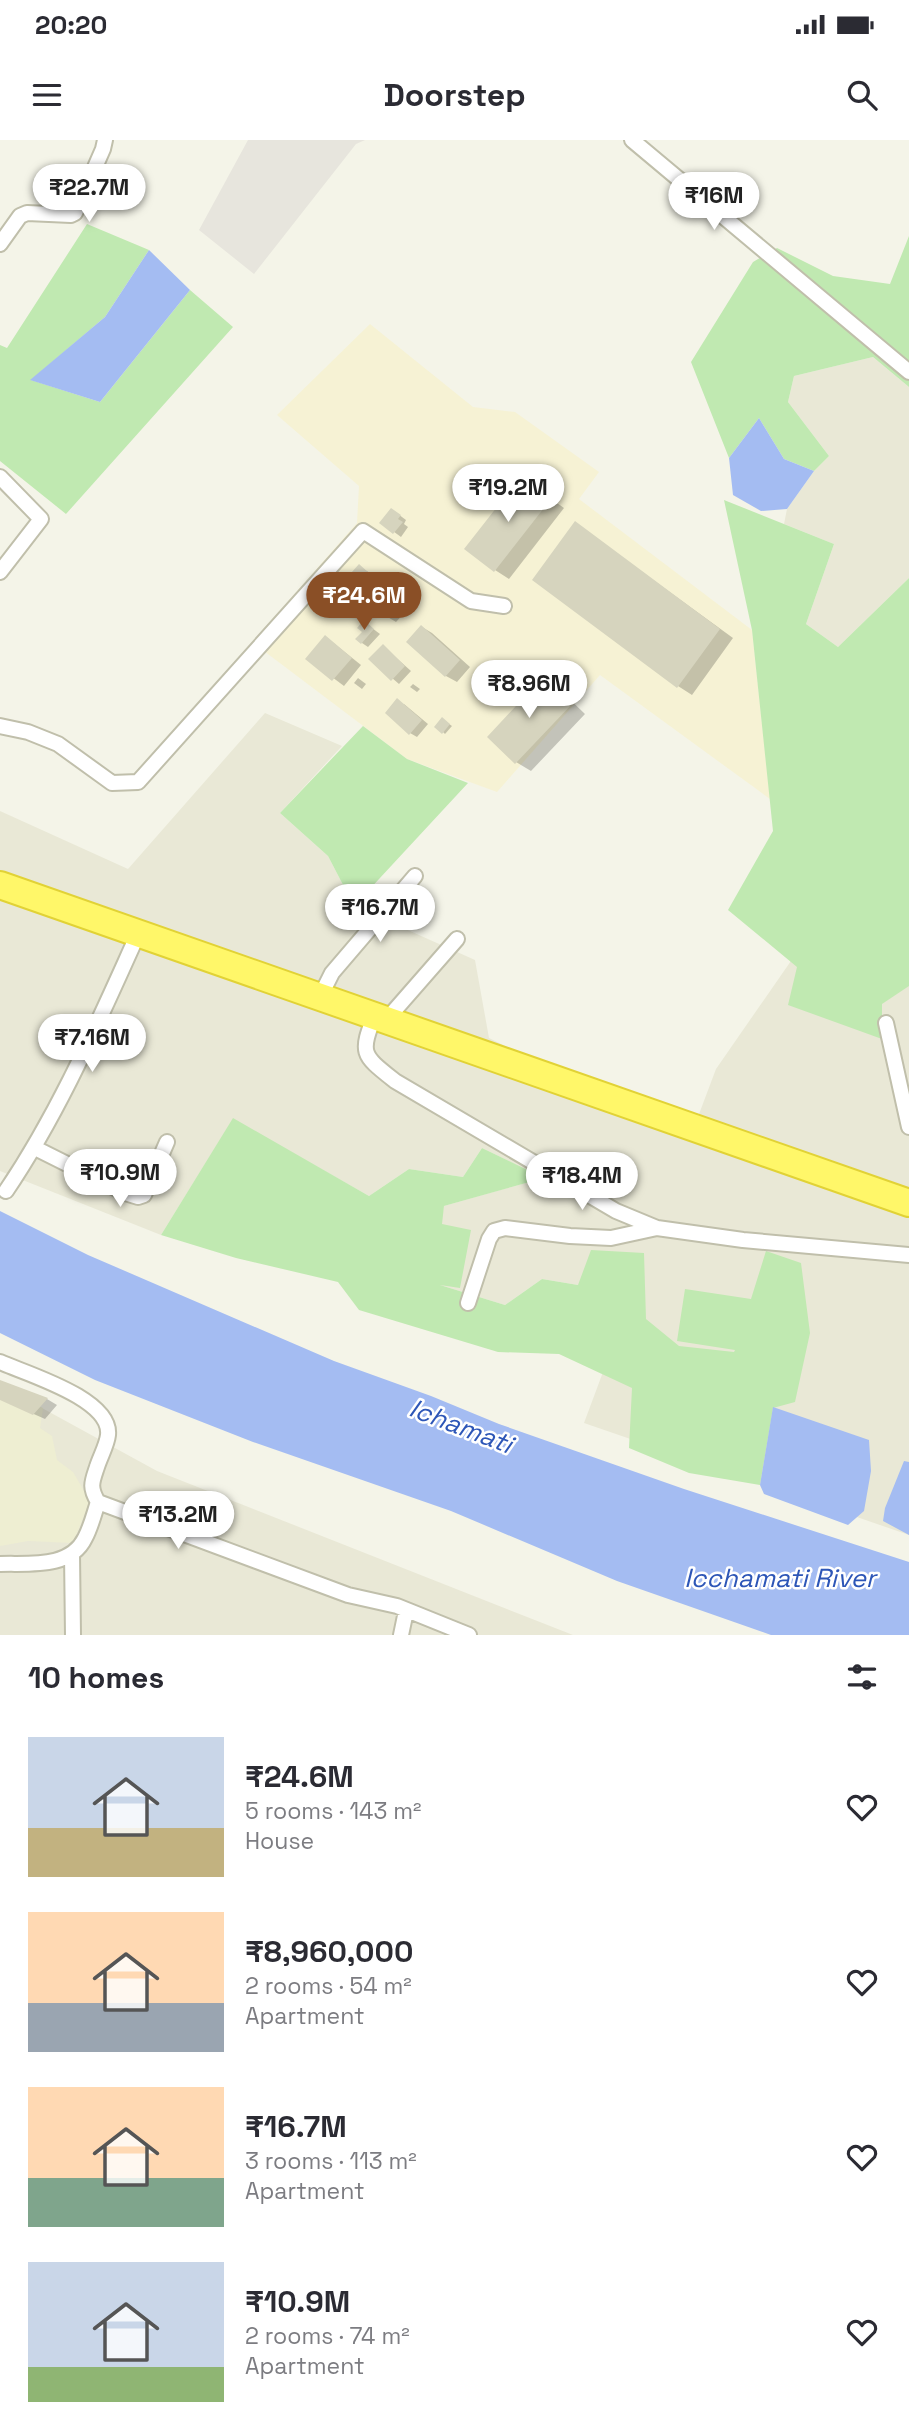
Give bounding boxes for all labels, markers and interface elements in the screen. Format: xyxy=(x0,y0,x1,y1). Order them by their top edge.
text: 20:20 xyxy=(35,8,107,42)
text: Doorstep xyxy=(383,75,526,115)
icon: menu xyxy=(28,76,66,114)
icon: search xyxy=(843,76,881,114)
pin: ₹22.7M xyxy=(32,164,146,224)
text: ₹22.7M xyxy=(49,172,129,202)
pin: ₹16M xyxy=(673,172,755,232)
text: ₹16M xyxy=(684,180,744,210)
pin: ₹19.2M xyxy=(451,464,565,524)
text: ₹19.2M xyxy=(468,472,548,502)
pin: ₹24.6M xyxy=(307,573,421,632)
text: ₹24.6M xyxy=(322,580,406,610)
pin: ₹8.96M xyxy=(472,660,586,720)
text: ₹8.96M xyxy=(487,668,571,698)
pin: ₹16.7M xyxy=(323,884,437,944)
text: ₹16.7M xyxy=(341,892,419,922)
pin: ₹7.16M xyxy=(35,1014,149,1074)
text: ₹7.16M xyxy=(54,1022,130,1052)
pin: ₹10.9M xyxy=(63,1150,177,1209)
pin: ₹18.4M xyxy=(525,1152,639,1212)
text: ₹10.9M xyxy=(80,1157,160,1187)
text: ₹18.4M xyxy=(542,1160,622,1190)
water label: Ichamati xyxy=(405,1391,520,1462)
pin: ₹13.2M xyxy=(121,1492,235,1551)
text: ₹13.2M xyxy=(138,1499,218,1529)
water label: Icchamati River xyxy=(684,1561,879,1595)
text: 10 homes xyxy=(28,1658,164,1697)
icon: filters xyxy=(843,1658,881,1696)
text: ₹24.6M xyxy=(245,1757,354,1796)
icon: home xyxy=(84,1765,168,1849)
icon: heart xyxy=(843,1788,881,1826)
text: 5 rooms · 143 m² xyxy=(245,1796,421,1826)
text: House xyxy=(245,1826,314,1856)
text: ₹8,960,000 xyxy=(245,1932,413,1971)
icon: home xyxy=(84,1940,168,2024)
icon: heart xyxy=(843,1963,881,2001)
text: 2 rooms · 54 m² xyxy=(245,1971,412,2001)
text: Apartment xyxy=(245,2001,365,2031)
text: ₹16.7M xyxy=(245,2107,347,2146)
icon: home xyxy=(84,2115,168,2199)
icon: heart xyxy=(843,2138,881,2176)
text: 3 rooms · 113 m² xyxy=(245,2146,417,2176)
text: Apartment xyxy=(245,2176,365,2206)
text: ₹10.9M xyxy=(245,2282,350,2321)
icon: home xyxy=(84,2290,168,2374)
icon: heart xyxy=(843,2313,881,2351)
text: 2 rooms · 74 m² xyxy=(245,2321,410,2351)
text: Apartment xyxy=(245,2351,365,2381)

